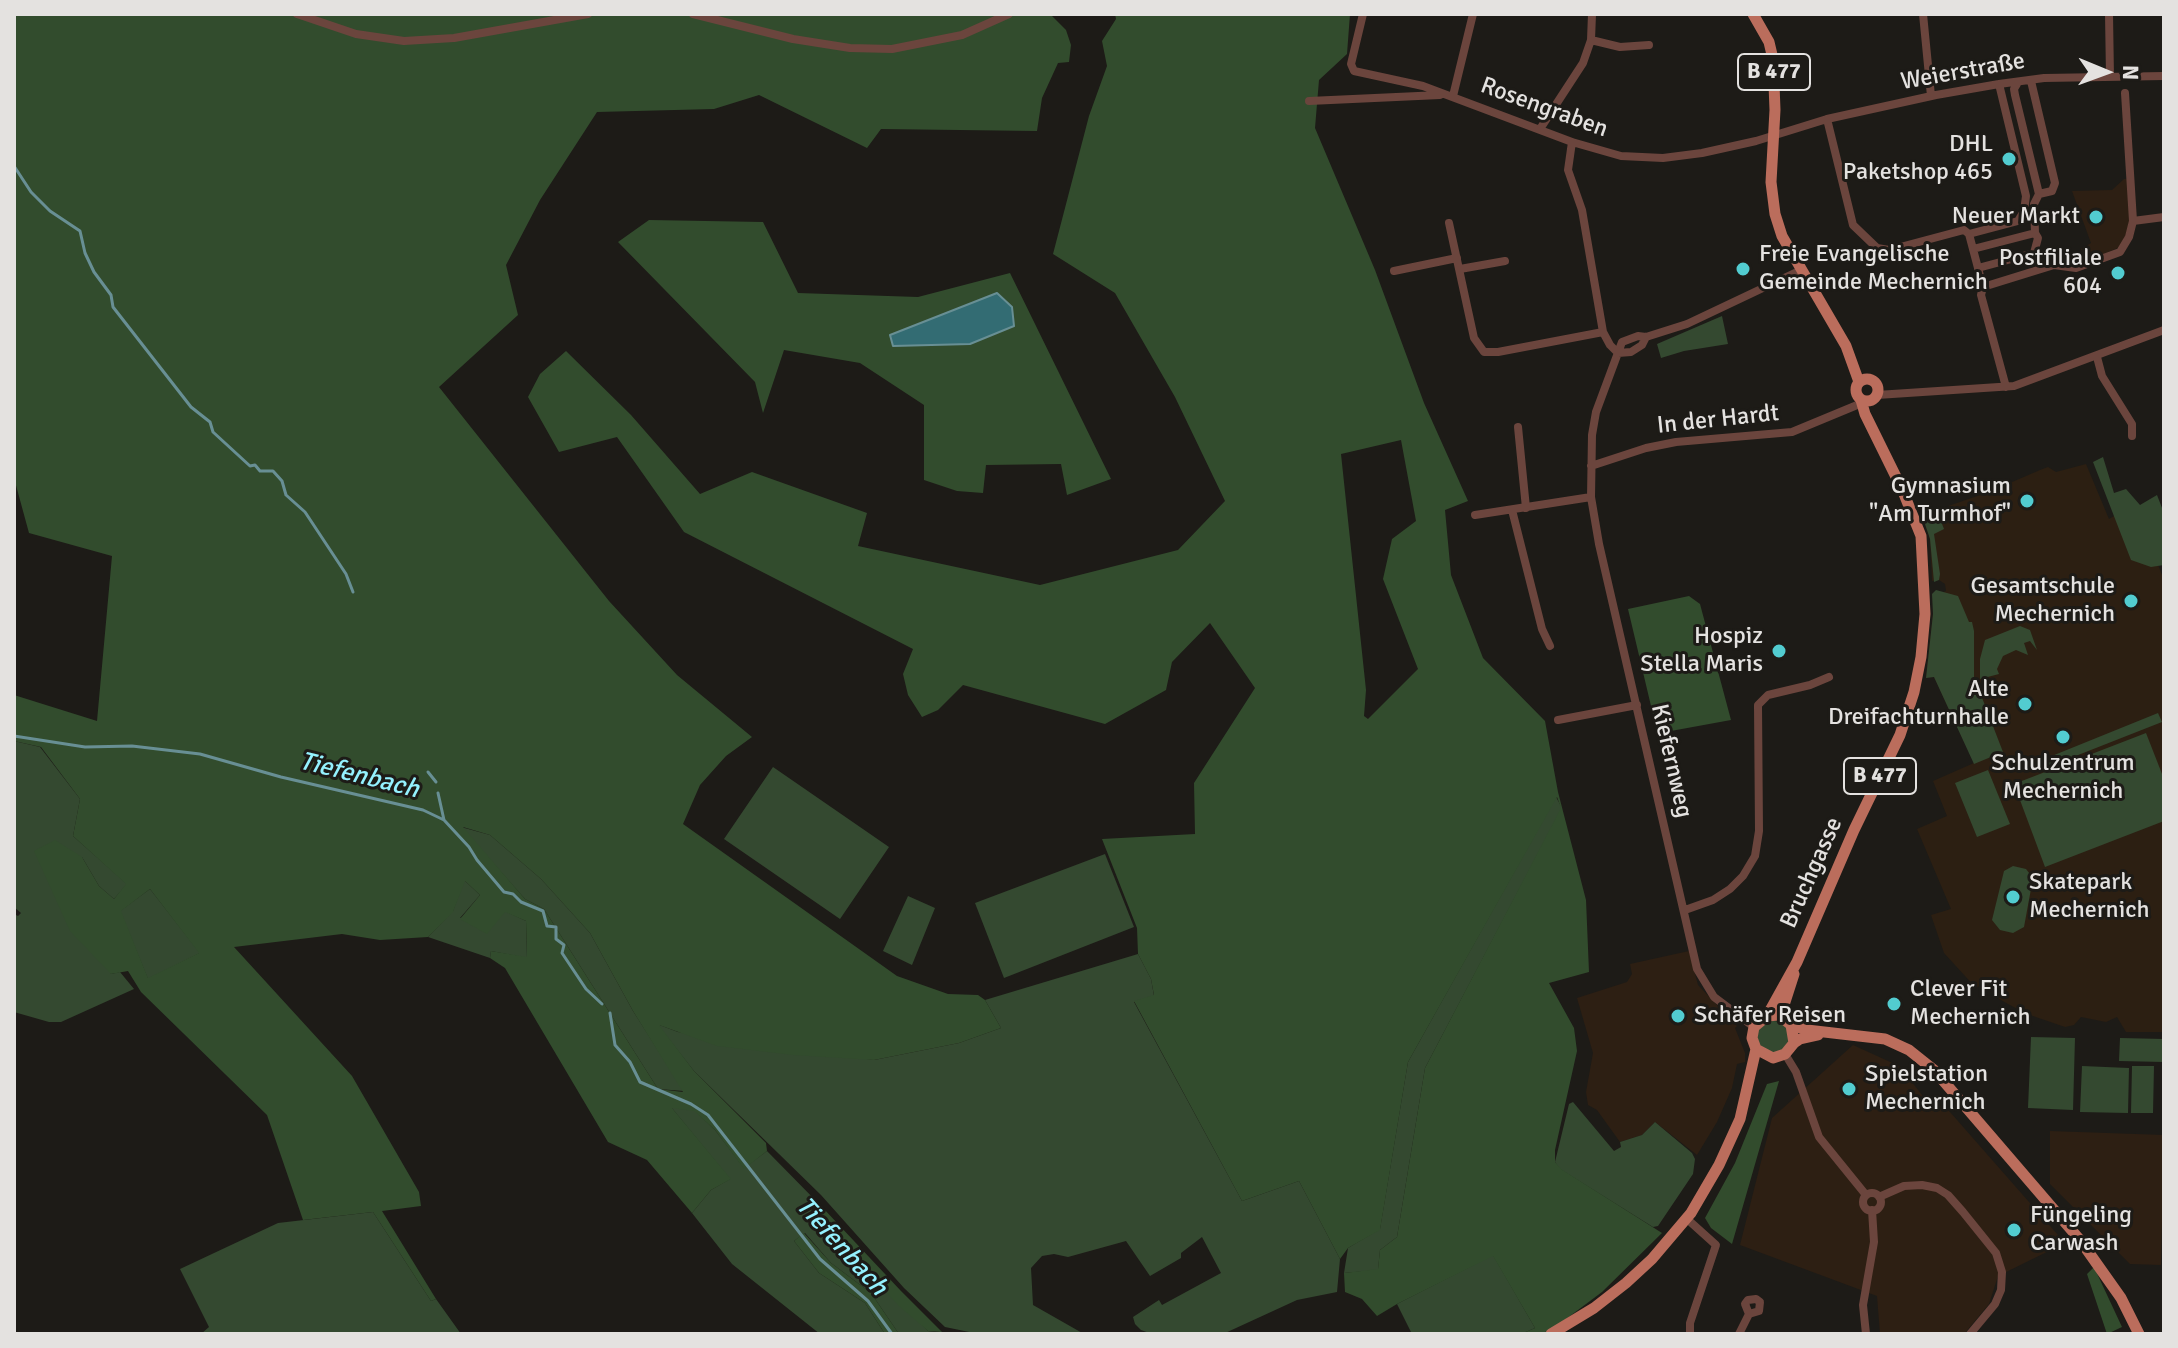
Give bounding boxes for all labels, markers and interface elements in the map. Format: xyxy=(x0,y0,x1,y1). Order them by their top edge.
north arrow xyxy=(2066,32,2146,112)
street label: Weierstraße xyxy=(1899,47,2027,97)
road number: B 477 xyxy=(1738,54,1810,90)
text: N xyxy=(2117,65,2144,80)
street label: Rosengraben xyxy=(1476,72,1612,144)
place label: DHL Paketshop 465 xyxy=(1843,131,1993,187)
marker: DHL Paketshop 465 xyxy=(2000,150,2018,168)
place label: Neuer Markt xyxy=(1952,203,2080,231)
marker: Neuer Markt xyxy=(2087,208,2105,226)
place label: Freie Evangelische Gemeinde Mechernich xyxy=(1759,241,1988,297)
place label: Postfiliale 604 xyxy=(1999,245,2102,301)
marker: Freie Evangelische Gemeinde Mechernich xyxy=(1734,260,1752,278)
marker: Postfiliale 604 xyxy=(2109,264,2127,282)
street label: In der Hardt xyxy=(1656,399,1780,441)
place label: Gymnasium "Am Turmhof" xyxy=(1869,473,2011,529)
marker: Gymnasium "Am Turmhof" xyxy=(2018,492,2036,510)
place label: Gesamtschule Mechernich xyxy=(1971,573,2115,629)
marker: Gesamtschule Mechernich xyxy=(2122,592,2140,610)
place label: Hospiz Stella Maris xyxy=(1640,623,1763,679)
marker: Hospiz Stella Maris xyxy=(1770,642,1788,660)
place label: Alte Dreifachturnhalle xyxy=(1828,676,2009,732)
marker: Alte Dreifachturnhalle xyxy=(2016,695,2034,713)
street label: Kiefernweg xyxy=(1644,701,1698,821)
marker: Schulzentrum Mechernich xyxy=(2054,728,2072,746)
water label: Tiefenbach xyxy=(296,746,422,806)
place label: Schulzentrum Mechernich xyxy=(1991,750,2135,806)
road number: B 477 xyxy=(1844,758,1916,794)
street label: Bruchgasse xyxy=(1775,813,1849,933)
place label: Skatepark Mechernich xyxy=(2029,869,2150,925)
marker: Skatepark Mechernich xyxy=(2004,888,2022,906)
place label: Clever Fit Mechernich xyxy=(1910,976,2031,1032)
marker: Clever Fit Mechernich xyxy=(1885,995,1903,1013)
place label: Schäfer Reisen xyxy=(1694,1002,1846,1030)
marker: Schäfer Reisen xyxy=(1669,1007,1687,1025)
place label: Spielstation Mechernich xyxy=(1865,1061,1988,1117)
marker: Spielstation Mechernich xyxy=(1840,1080,1858,1098)
water label: Tiefenbach xyxy=(789,1191,893,1303)
place label: Füngeling Carwash xyxy=(2030,1202,2132,1258)
marker: Füngeling Carwash xyxy=(2005,1221,2023,1239)

